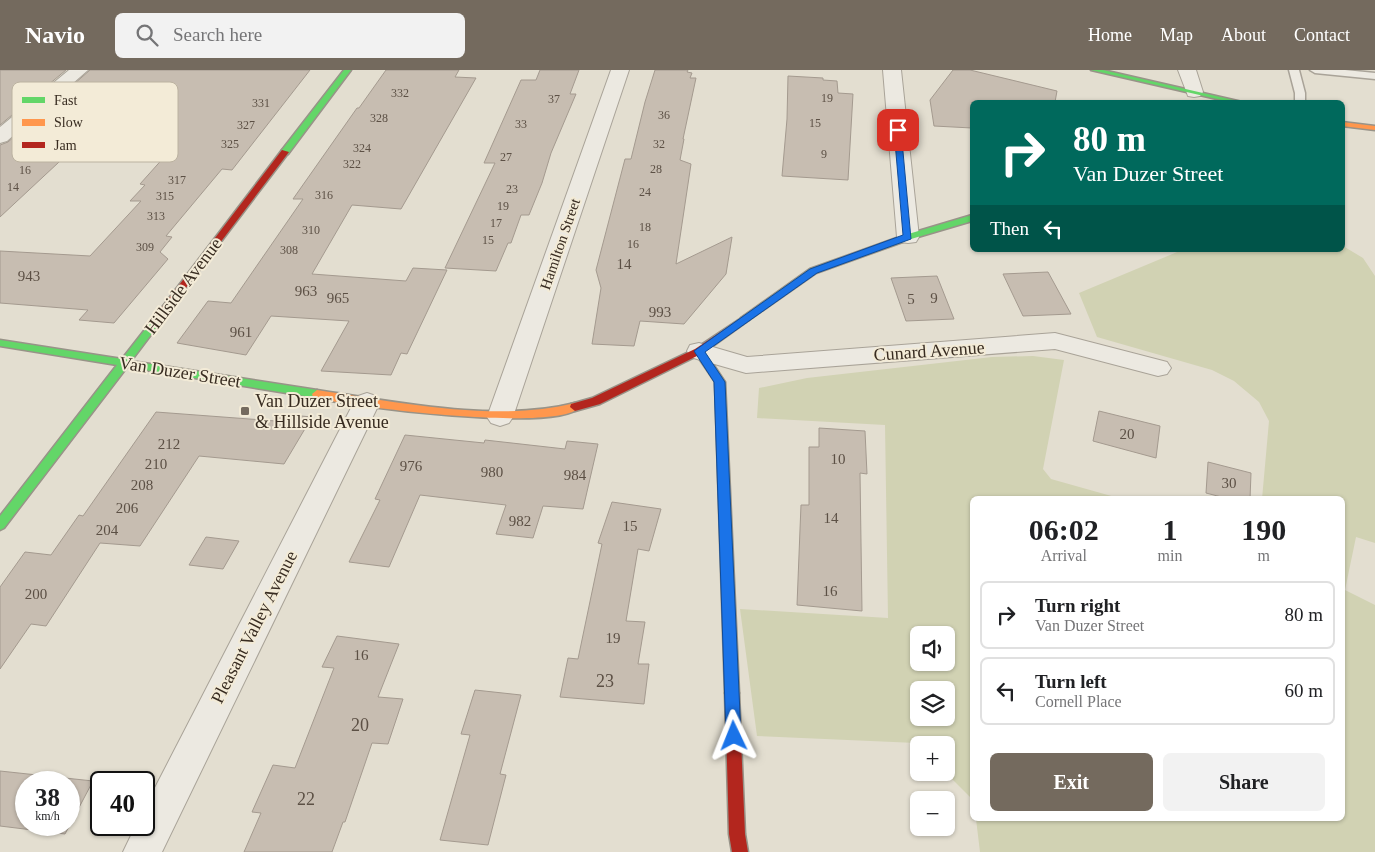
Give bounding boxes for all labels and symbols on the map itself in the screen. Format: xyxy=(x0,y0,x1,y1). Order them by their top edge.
legend xyxy=(12,82,178,162)
house number: 332 xyxy=(391,86,409,100)
house number: 19 xyxy=(821,91,833,105)
house number: 37 xyxy=(548,92,560,106)
text: Fast xyxy=(54,93,77,108)
house number: 331 xyxy=(252,96,270,110)
house number: 36 xyxy=(658,108,670,122)
pin xyxy=(877,109,919,151)
house number: 328 xyxy=(370,111,388,125)
text: Slow xyxy=(54,115,84,130)
house number: 15 xyxy=(809,116,821,130)
house number: 33 xyxy=(515,117,527,131)
house number: 327 xyxy=(237,118,255,132)
house number: 325 xyxy=(221,137,239,151)
house number: 32 xyxy=(653,137,665,151)
text: Jam xyxy=(54,138,77,153)
house number: 324 xyxy=(353,141,371,155)
house number: 9 xyxy=(821,147,827,161)
house number: 27 xyxy=(500,150,512,164)
house number: 322 xyxy=(343,157,361,171)
house number: 28 xyxy=(650,162,662,176)
house number: 16 xyxy=(19,163,31,177)
house number: 317 xyxy=(168,173,186,187)
house number: 14 xyxy=(7,180,19,194)
house number: 23 xyxy=(506,182,518,196)
house number: 24 xyxy=(639,185,651,199)
house number: 316 xyxy=(315,188,333,202)
house number: 315 xyxy=(156,189,174,203)
street label: Hamilton Street xyxy=(537,196,583,292)
house number: 19 xyxy=(497,199,509,213)
house number: 313 xyxy=(147,209,165,223)
house number: 17 xyxy=(490,216,502,230)
house number: 18 xyxy=(639,220,651,234)
house number: 310 xyxy=(302,223,320,237)
house number: 15 xyxy=(482,233,494,247)
street label: Hillside Avenue xyxy=(140,234,226,338)
house number: 16 xyxy=(627,237,639,251)
house number: 309 xyxy=(136,240,154,254)
house number: 308 xyxy=(280,243,298,257)
house number: 14 xyxy=(617,256,632,272)
house number: 943 xyxy=(18,268,40,284)
house number: 963 xyxy=(295,283,317,299)
house number: 965 xyxy=(327,290,349,306)
house number: 9 xyxy=(930,290,938,306)
house number: 5 xyxy=(907,291,915,307)
house number: 993 xyxy=(649,304,671,320)
house number: 961 xyxy=(230,324,252,340)
street label: Cunard Avenue xyxy=(873,337,985,365)
street label: Van Duzer Street xyxy=(118,353,242,391)
place label: Van Duzer Street & Hillside Avenue xyxy=(255,391,389,432)
marker: Van Duzer Street & Hillside Avenue xyxy=(239,405,251,417)
house number: 20 xyxy=(1120,426,1135,442)
house number: 212 xyxy=(158,436,180,452)
house number: 10 xyxy=(831,451,846,467)
house number: 210 xyxy=(145,456,167,472)
house number: 976 xyxy=(400,458,423,474)
house number: 980 xyxy=(481,464,503,480)
house number: 984 xyxy=(564,467,587,483)
house number: 30 xyxy=(1222,475,1237,491)
house number: 208 xyxy=(131,477,153,493)
house number: 206 xyxy=(116,500,139,516)
house number: 14 xyxy=(824,510,839,526)
house number: 982 xyxy=(509,513,531,529)
house number: 15 xyxy=(623,518,638,534)
house number: 204 xyxy=(96,522,119,538)
street label: Pleasant Valley Avenue xyxy=(207,547,301,707)
house number: 16 xyxy=(823,583,838,599)
house number: 200 xyxy=(25,586,47,602)
house number: 19 xyxy=(606,630,621,646)
house number: 16 xyxy=(354,647,369,663)
house number: 23 xyxy=(596,671,614,691)
position arrow xyxy=(707,709,759,761)
house number: 20 xyxy=(351,715,369,735)
speed limit sign: 40 xyxy=(90,771,155,836)
house number: 22 xyxy=(297,789,315,809)

